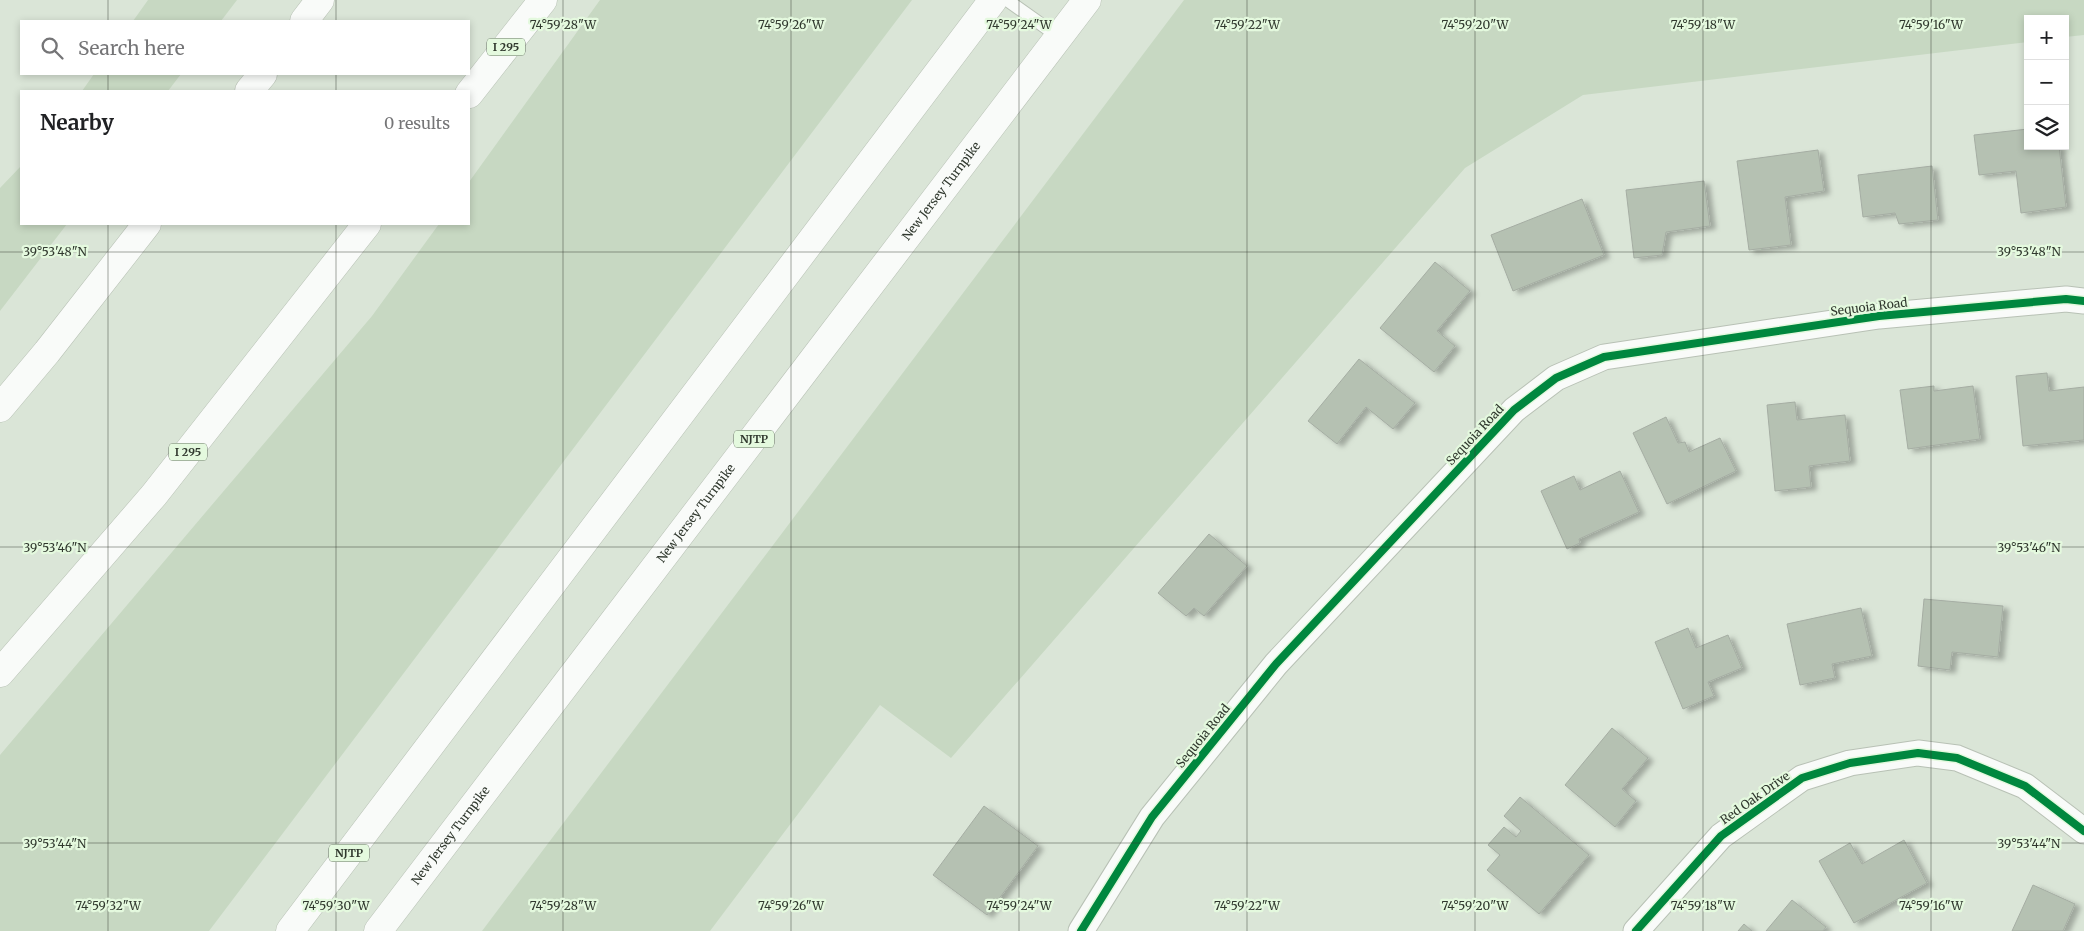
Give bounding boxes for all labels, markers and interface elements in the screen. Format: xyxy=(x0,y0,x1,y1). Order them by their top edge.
map controls xyxy=(2024,15,2069,150)
button: + xyxy=(2024,15,2069,60)
text: 74°59'28"W xyxy=(530,17,597,32)
text: 74°59'26"W xyxy=(758,17,825,32)
text: 74°59'24"W xyxy=(986,17,1053,32)
text: 74°59'22"W xyxy=(1214,17,1281,32)
text: 74°59'20"W xyxy=(1442,17,1510,32)
text: 74°59'18"W xyxy=(1671,17,1736,32)
text: 74°59'16"W xyxy=(1899,17,1964,32)
search box xyxy=(20,20,470,75)
icon: search xyxy=(38,34,66,62)
text: Search here xyxy=(78,36,185,60)
road number: I 295 xyxy=(487,38,525,56)
button: − xyxy=(2024,60,2069,105)
button: layers xyxy=(2024,105,2069,150)
text: Nearby xyxy=(40,109,114,136)
text: 0 results xyxy=(384,113,450,133)
street label: New Jersey Turnpike xyxy=(899,139,983,243)
text: 39°53'48"N xyxy=(23,244,88,259)
text: 39°53'48"N xyxy=(1997,244,2062,259)
street label: Sequoia Road xyxy=(1830,294,1908,319)
street label: Sequoia Road xyxy=(1443,401,1507,468)
road number: NJTP xyxy=(734,430,774,448)
road number: I 295 xyxy=(169,444,207,461)
street label: New Jersey Turnpike xyxy=(653,461,738,565)
text: 39°53'46"N xyxy=(23,540,87,555)
text: 39°53'46"N xyxy=(1997,540,2061,555)
street label: Sequoia Road xyxy=(1172,701,1233,771)
street label: Red Oak Drive xyxy=(1717,768,1792,827)
street label: New Jersey Turnpike xyxy=(408,783,493,888)
text: 39°53'44"N xyxy=(24,836,87,851)
text: 39°53'44"N xyxy=(1998,836,2061,851)
road number: NJTP xyxy=(329,844,369,861)
text: 74°59'32"W xyxy=(75,898,142,913)
text: 74°59'30"W xyxy=(303,898,370,913)
text: 74°59'28"W xyxy=(530,898,597,913)
text: 74°59'26"W xyxy=(758,898,825,913)
text: 74°59'24"W xyxy=(986,898,1053,913)
text: 74°59'22"W xyxy=(1214,898,1281,913)
text: 74°59'20"W xyxy=(1442,898,1510,913)
text: 74°59'18"W xyxy=(1671,898,1736,913)
text: 74°59'16"W xyxy=(1899,898,1964,913)

